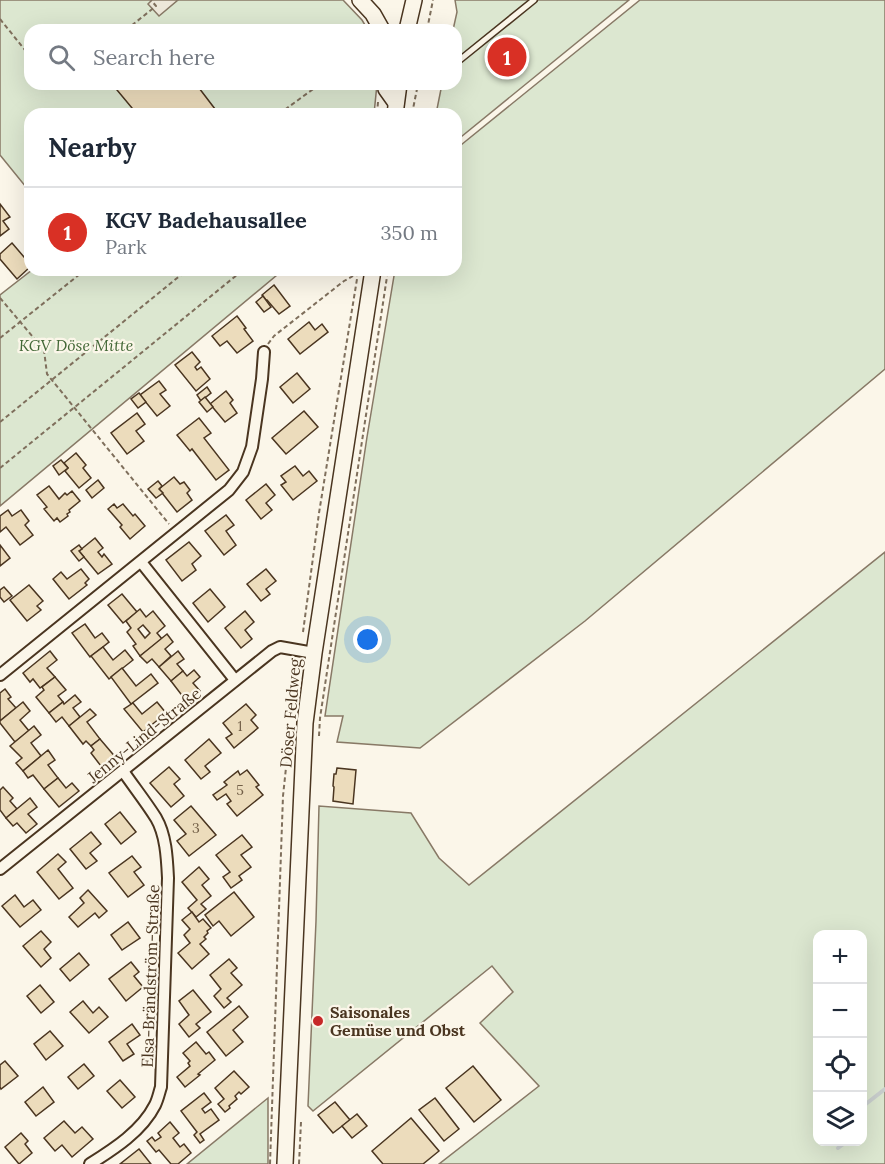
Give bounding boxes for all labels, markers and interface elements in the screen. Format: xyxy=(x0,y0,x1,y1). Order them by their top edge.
search box xyxy=(24,24,462,90)
pin: 1 xyxy=(488,34,526,80)
icon: search xyxy=(45,41,78,74)
text: Search here xyxy=(93,43,215,71)
text: Nearby xyxy=(48,131,136,164)
text: KGV Badehausallee xyxy=(105,206,307,234)
text: 1 xyxy=(63,220,72,245)
text: 350 m xyxy=(380,220,438,245)
text: Park xyxy=(105,234,147,259)
park label: KGV Döse Mitte xyxy=(19,335,134,355)
your location xyxy=(353,625,382,654)
street label: Döser Feldweg xyxy=(275,656,305,769)
street label: Jenny-Lind-Straße xyxy=(82,683,205,788)
house number: 1 xyxy=(237,717,243,735)
house number: 5 xyxy=(236,781,244,799)
house number: 3 xyxy=(192,819,200,837)
street label: Elsa-Brändström-Straße xyxy=(137,884,163,1068)
map controls xyxy=(813,930,867,1146)
button: + xyxy=(813,930,867,984)
button: − xyxy=(813,984,867,1038)
place label: Saisonales Gemüse und Obst xyxy=(330,1002,466,1040)
marker: Saisonales Gemüse und Obst xyxy=(311,1014,325,1028)
button: locate xyxy=(813,1038,867,1092)
button: layers xyxy=(813,1092,867,1146)

